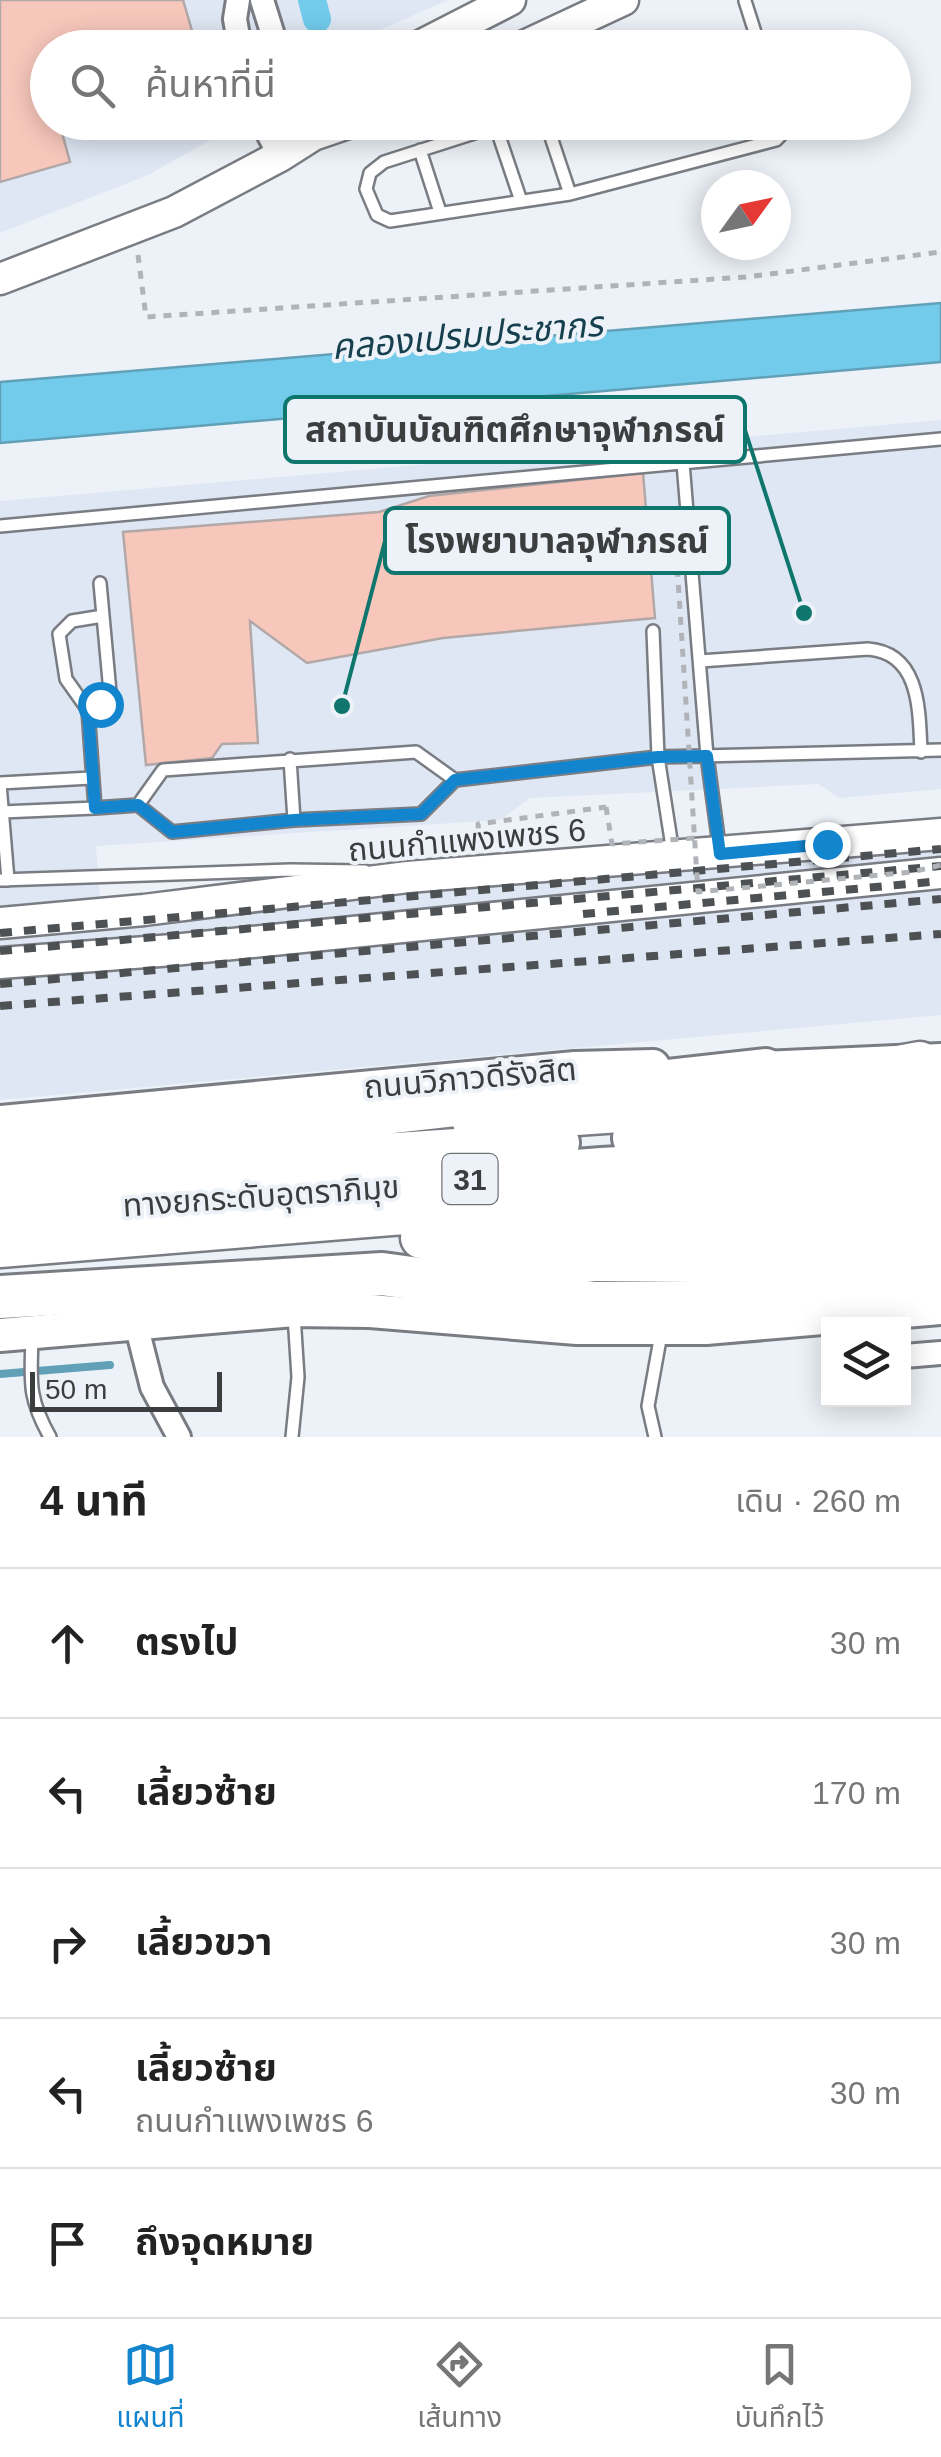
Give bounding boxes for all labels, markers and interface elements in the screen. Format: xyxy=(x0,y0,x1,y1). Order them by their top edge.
search box xyxy=(30,30,911,140)
icon: search xyxy=(65,58,120,113)
text: ค้นหาที่นี่ xyxy=(145,63,276,105)
north arrow xyxy=(701,170,791,260)
water label: คลองเปรมประชากร xyxy=(330,303,607,366)
callout: สถาบันบัณฑิตศึกษาจุฬาภรณ์ xyxy=(285,397,745,462)
text: สถาบันบัณฑิตศึกษาจุฬาภรณ์ xyxy=(305,410,725,451)
callout: โรงพยาบาลจุฬาภรณ์ xyxy=(385,508,729,573)
text: โรงพยาบาลจุฬาภรณ์ xyxy=(405,521,709,562)
route start xyxy=(78,682,124,728)
street label: ถนนกำแพงเพชร 6 xyxy=(347,812,587,868)
route end xyxy=(805,822,851,868)
street label: ถนนวิภาวดีรังสิต xyxy=(362,1051,578,1105)
road number: 31 xyxy=(442,1154,498,1204)
street label: ทางยกระดับอุตราภิมุข xyxy=(122,1168,401,1225)
map controls xyxy=(821,1317,911,1407)
button: layers xyxy=(821,1317,911,1407)
scale bar xyxy=(30,1367,222,1412)
text: 50 m xyxy=(45,1374,107,1405)
text: 4 นาที xyxy=(40,1477,147,1524)
text: เดิน · 260 m xyxy=(735,1483,901,1519)
icon: ahead xyxy=(40,1616,95,1671)
text: ตรงไป xyxy=(135,1621,238,1663)
text: 30 m xyxy=(830,1625,901,1661)
icon: left xyxy=(40,1766,95,1821)
text: เลี้ยวซ้าย xyxy=(135,1771,277,1813)
text: 170 m xyxy=(812,1775,901,1811)
icon: right xyxy=(40,1916,95,1971)
text: เลี้ยวขวา xyxy=(135,1921,272,1963)
text: 30 m xyxy=(830,1925,901,1961)
text: เลี้ยวซ้าย xyxy=(135,2047,277,2089)
icon: left xyxy=(40,2066,95,2121)
text: 30 m xyxy=(830,2075,901,2111)
text: ถนนกำแพงเพชร 6 xyxy=(135,2103,374,2139)
icon: arrive xyxy=(40,2216,95,2271)
text: ถึงจุดหมาย xyxy=(135,2221,314,2263)
tab: แผนที่ xyxy=(116,2337,185,2440)
tab: เส้นทาง xyxy=(417,2337,502,2440)
tab: บันทึกไว้ xyxy=(735,2337,825,2440)

